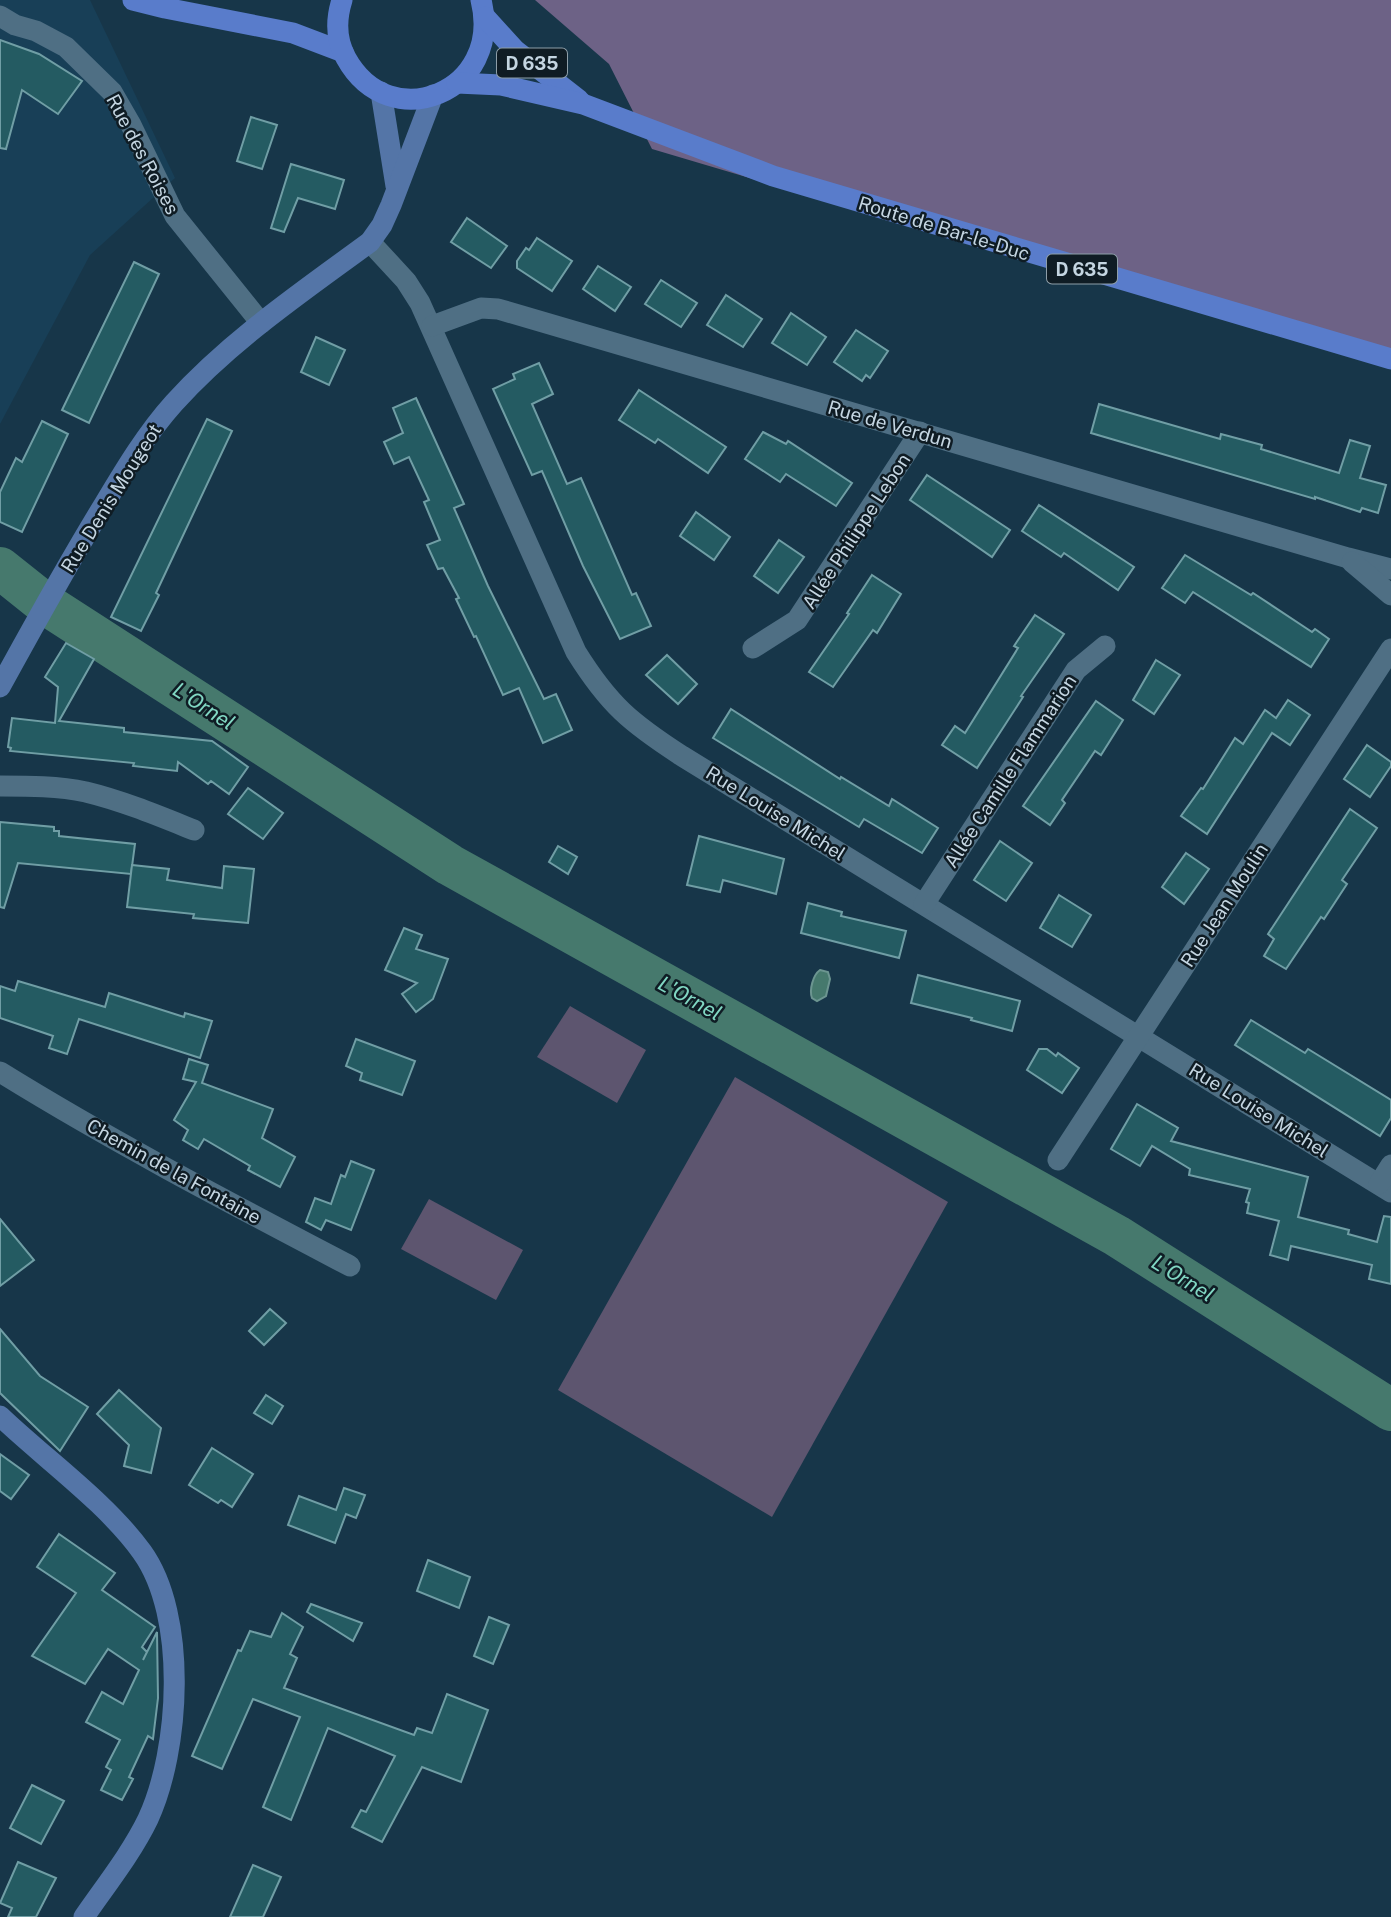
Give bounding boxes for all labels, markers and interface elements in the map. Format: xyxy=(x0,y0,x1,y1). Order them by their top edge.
road number: D 635 xyxy=(497,48,567,78)
street label: Rue des Roises xyxy=(102,90,184,218)
street label: Route de Bar-le-Duc xyxy=(856,191,1032,265)
road number: D 635 xyxy=(1047,255,1117,284)
street label: Rue de Verdun xyxy=(825,396,955,452)
street label: Rue Denis Mougeot xyxy=(56,420,166,576)
street label: Allée Philippe Lebon xyxy=(798,449,914,613)
street label: Allée Camille Flammarion xyxy=(939,670,1081,872)
water label: L'Ornel xyxy=(168,677,240,735)
street label: Rue Louise Michel xyxy=(702,761,850,865)
street label: Rue Jean Moulin xyxy=(1176,839,1272,971)
water label: L'Ornel xyxy=(654,970,726,1026)
street label: Rue Louise Michel xyxy=(1185,1058,1333,1162)
street label: Chemin de la Fontaine xyxy=(83,1114,265,1228)
water label: L'Ornel xyxy=(1147,1249,1219,1307)

